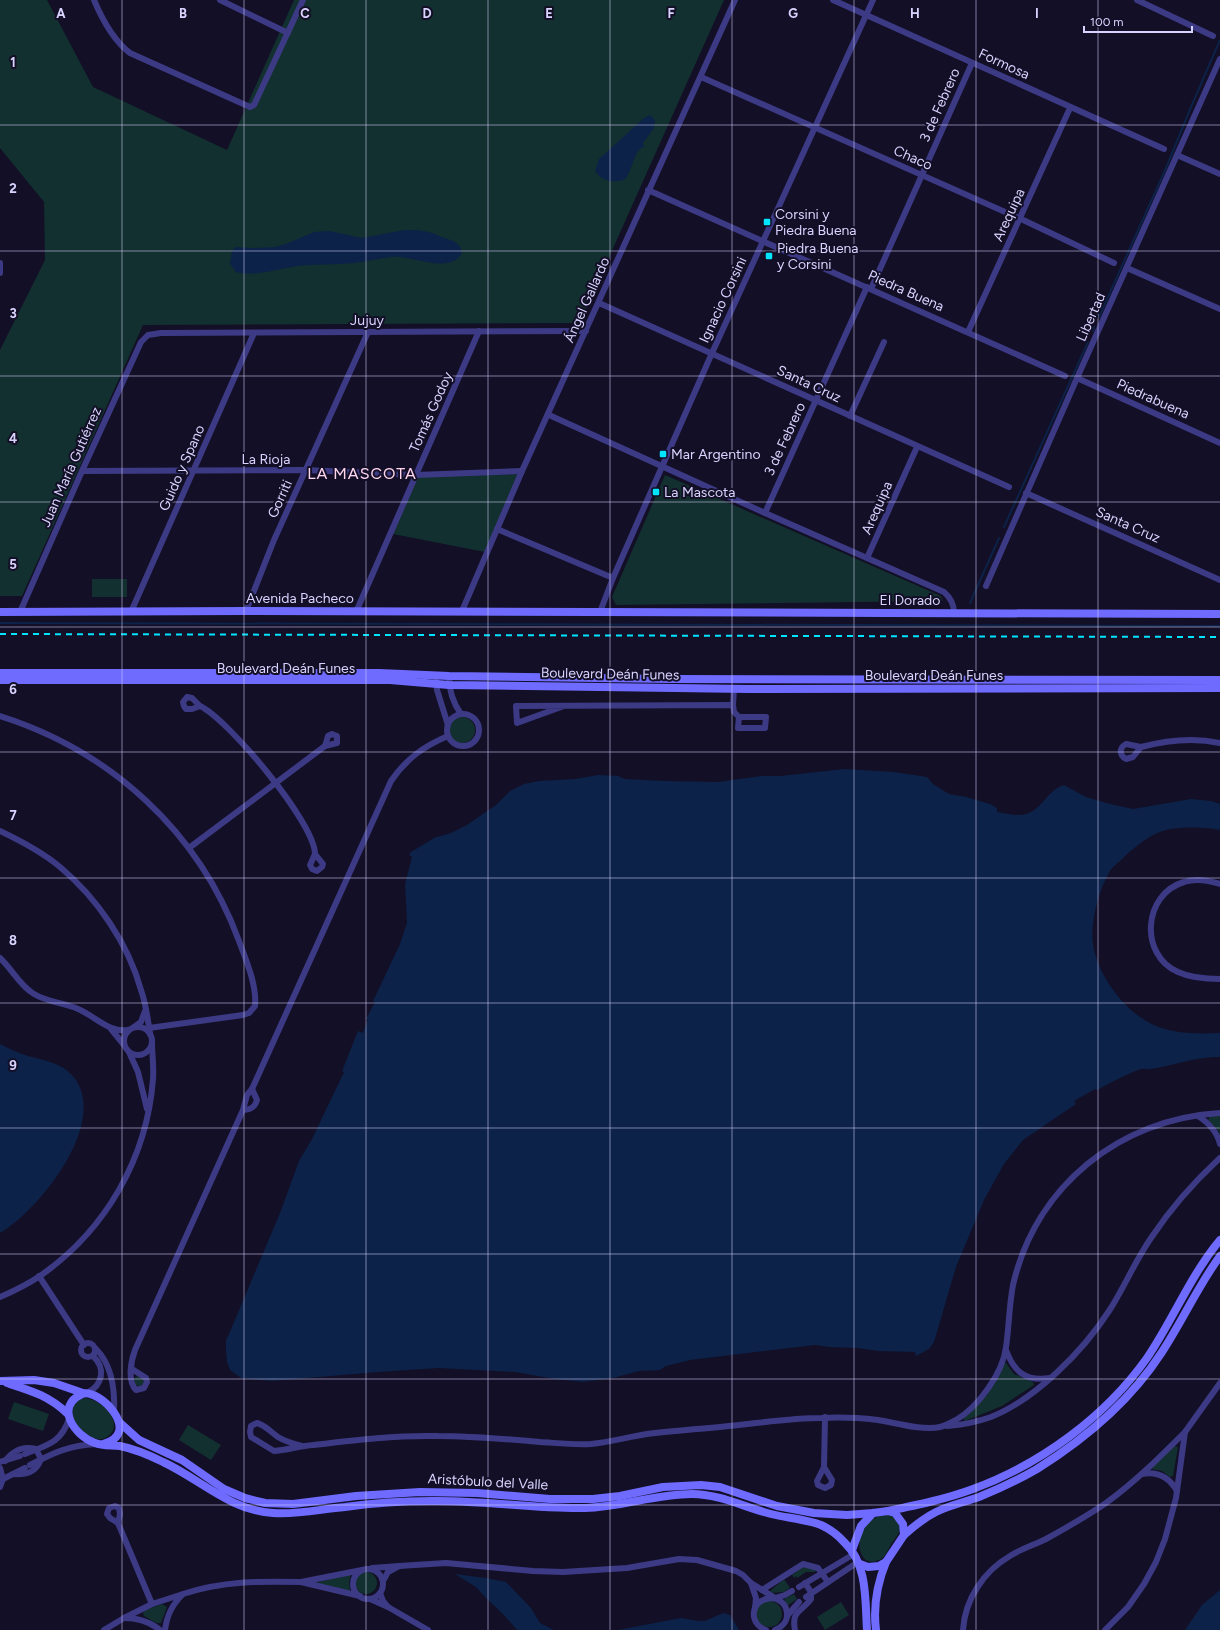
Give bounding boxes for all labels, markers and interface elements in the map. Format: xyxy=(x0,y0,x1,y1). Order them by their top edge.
text: A xyxy=(56,6,66,21)
text: B xyxy=(179,6,187,21)
text: C xyxy=(300,6,310,21)
text: D xyxy=(422,6,432,21)
text: E xyxy=(545,6,553,21)
text: F xyxy=(667,6,675,21)
text: G xyxy=(788,6,798,21)
text: H xyxy=(910,6,920,21)
text: I xyxy=(1035,6,1039,21)
scale bar xyxy=(1084,8,1192,34)
text: 100 m xyxy=(1090,15,1124,29)
street label: Formosa xyxy=(976,45,1032,83)
text: 1 xyxy=(10,55,16,70)
street label: 3 de Febrero xyxy=(916,65,964,145)
street label: Chaco xyxy=(891,142,935,174)
text: 2 xyxy=(9,181,17,196)
street label: Arequipa xyxy=(989,186,1029,244)
place label: Corsini y Piedra Buena xyxy=(775,206,857,239)
marker: Corsini y Piedra Buena xyxy=(762,217,772,227)
place label: Piedra Buena y Corsini xyxy=(777,240,859,273)
marker: Piedra Buena y Corsini xyxy=(764,251,774,261)
street label: Ignacio Corsini xyxy=(696,254,750,346)
street label: Ángel Gallardo xyxy=(561,255,613,345)
street label: Piedra Buena xyxy=(865,267,947,315)
street label: Libertad xyxy=(1073,290,1109,344)
text: 3 xyxy=(9,306,17,321)
street label: Jujuy xyxy=(350,312,385,329)
street label: Santa Cruz xyxy=(774,362,844,406)
street label: Tomás Godoy xyxy=(406,369,457,455)
street label: Piedrabuena xyxy=(1114,375,1192,423)
street label: 3 de Febrero xyxy=(761,400,809,478)
street label: Juan María Gutiérrez xyxy=(37,404,105,530)
street label: Guido y Spano xyxy=(155,422,209,514)
text: 4 xyxy=(9,431,17,446)
place label: Mar Argentino xyxy=(671,446,761,463)
marker: Mar Argentino xyxy=(658,449,668,459)
street label: La Rioja xyxy=(242,451,290,468)
district label: LA MASCOTA xyxy=(307,464,417,483)
street label: Gorriti xyxy=(264,477,296,521)
street label: Arequipa xyxy=(858,479,896,537)
place label: La Mascota xyxy=(664,484,735,501)
marker: La Mascota xyxy=(651,487,661,497)
street label: Santa Cruz xyxy=(1093,503,1163,547)
text: 5 xyxy=(9,557,17,572)
street label: Avenida Pacheco xyxy=(246,590,354,607)
street label: El Dorado xyxy=(880,592,940,609)
street label: Boulevard Deán Funes xyxy=(217,660,355,677)
street label: Boulevard Deán Funes xyxy=(541,664,679,684)
street label: Boulevard Deán Funes xyxy=(865,667,1003,684)
text: 6 xyxy=(9,682,17,697)
text: 7 xyxy=(9,808,17,823)
text: 8 xyxy=(9,933,17,948)
text: 9 xyxy=(9,1058,17,1073)
street label: Aristóbulo del Valle xyxy=(427,1470,549,1494)

